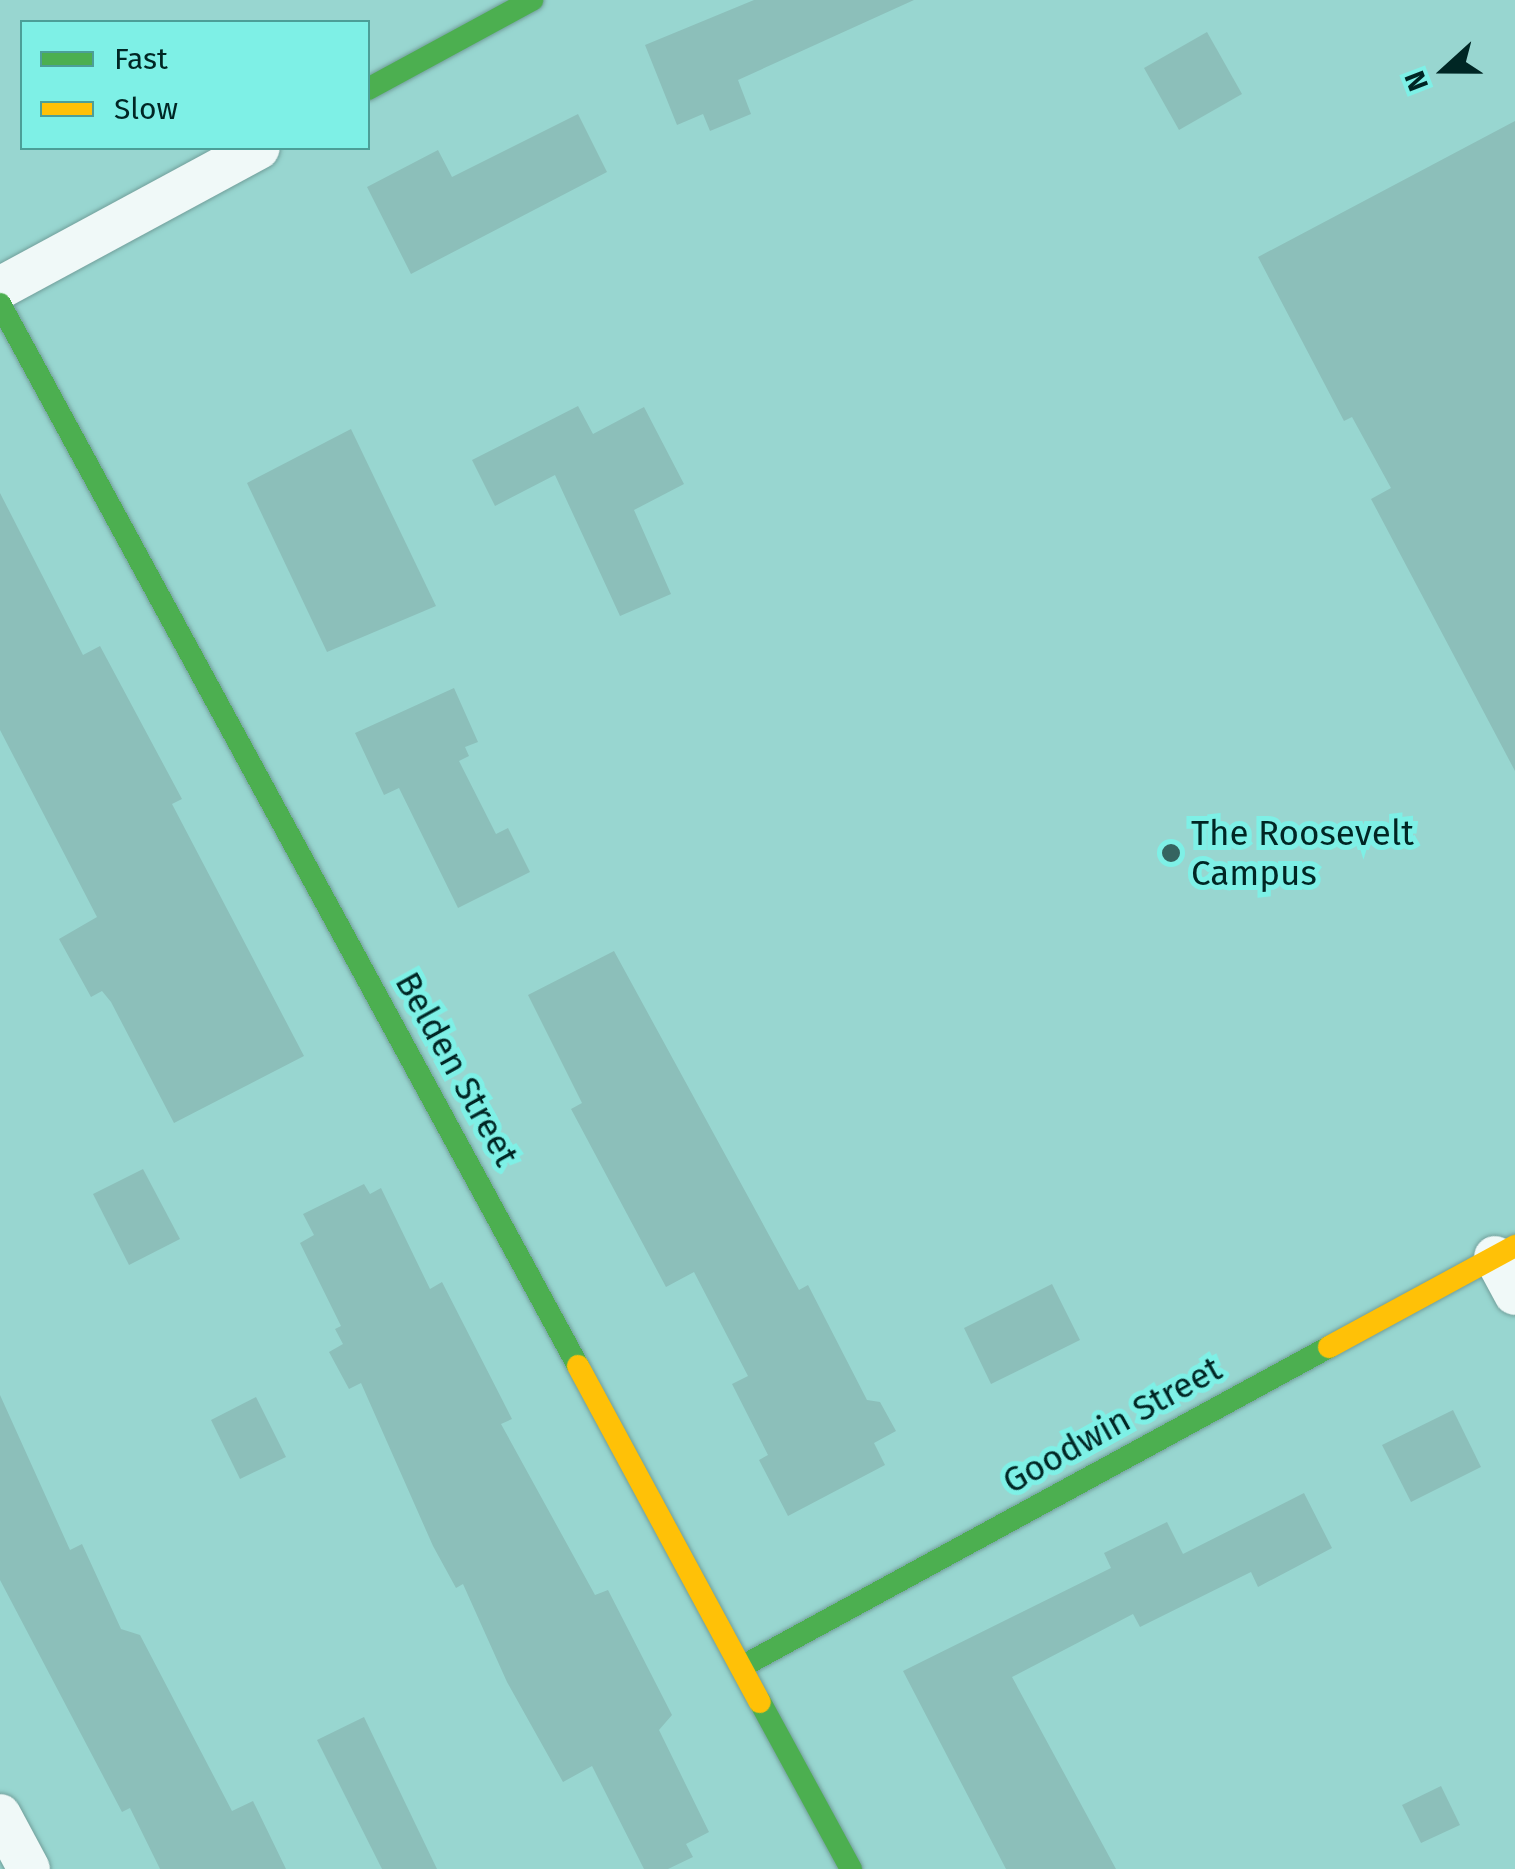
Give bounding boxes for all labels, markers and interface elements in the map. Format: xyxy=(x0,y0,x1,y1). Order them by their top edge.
legend xyxy=(20,20,370,150)
north arrow xyxy=(1395,20,1495,120)
text: Fast xyxy=(114,41,168,77)
text: N xyxy=(1398,66,1435,96)
text: Slow xyxy=(114,91,178,127)
place label: The Roosevelt Campus xyxy=(1191,812,1414,894)
marker: The Roosevelt Campus xyxy=(1160,842,1182,864)
street label: Belden Street xyxy=(386,965,528,1173)
street label: Goodwin Street xyxy=(995,1348,1229,1502)

